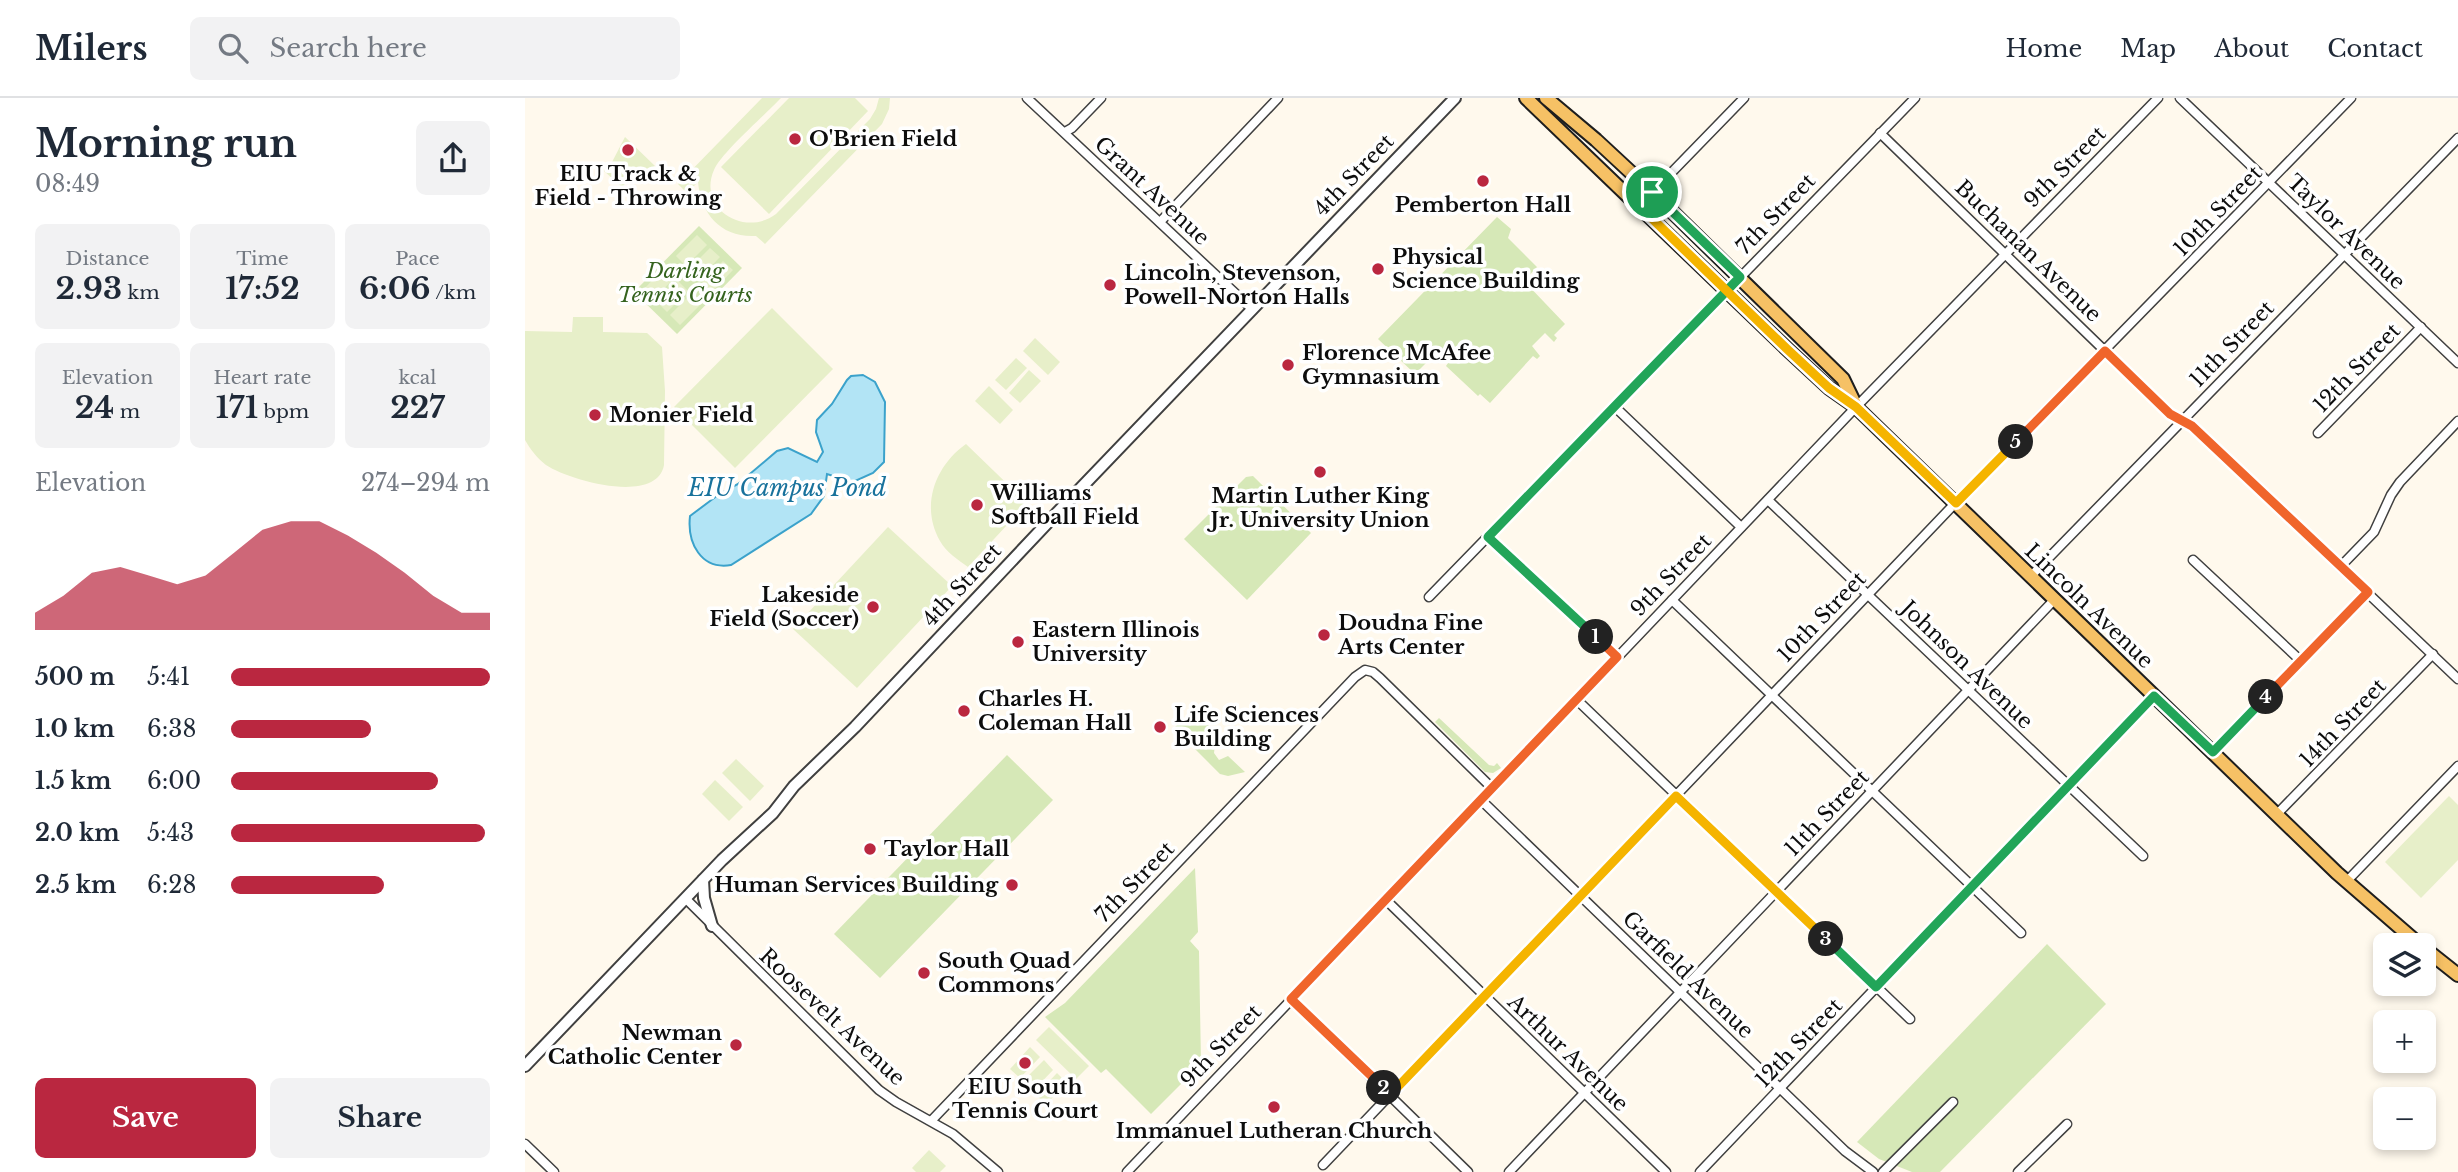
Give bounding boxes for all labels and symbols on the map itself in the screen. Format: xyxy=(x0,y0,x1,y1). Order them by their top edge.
street label: 9th Street xyxy=(2019,121,2111,213)
place label: O'Brien Field xyxy=(809,126,958,152)
street label: 4th Street xyxy=(1309,129,1399,221)
marker: O'Brien Field xyxy=(787,131,803,147)
street label: Grant Avenue xyxy=(1089,131,1215,251)
marker: EIU Track & Field - Throwing xyxy=(620,142,636,158)
street label: 10th Street xyxy=(2168,160,2268,262)
place label: EIU Track & Field - Throwing xyxy=(534,161,723,211)
pin xyxy=(1622,162,1682,222)
street label: 7th Street xyxy=(1731,168,1821,260)
street label: Taylor Avenue xyxy=(2281,169,2411,295)
marker: Pemberton Hall xyxy=(1475,173,1491,189)
street label: Buchanan Avenue xyxy=(1950,175,2106,327)
place label: Pemberton Hall xyxy=(1395,192,1572,218)
place label: Physical Science Building xyxy=(1392,244,1581,294)
park label: Darling Tennis Courts xyxy=(617,258,753,308)
place label: Lincoln, Stevenson, Powell-Norton Halls xyxy=(1124,260,1350,310)
marker: Physical Science Building xyxy=(1370,261,1386,277)
marker: Lincoln, Stevenson, Powell-Norton Halls xyxy=(1102,277,1118,293)
street label: 11th Street xyxy=(2184,295,2280,393)
street label: 12th Street xyxy=(2308,318,2406,418)
place label: Florence McAfee Gymnasium xyxy=(1302,340,1491,390)
marker: Florence McAfee Gymnasium xyxy=(1280,357,1296,373)
place label: Monier Field xyxy=(609,402,754,428)
marker: Monier Field xyxy=(587,407,603,423)
pin: 5 xyxy=(1999,424,2033,460)
marker: Martin Luther King Jr. University Union xyxy=(1312,464,1328,480)
water label: EIU Campus Pond xyxy=(687,474,886,502)
place label: Williams Softball Field xyxy=(990,480,1140,530)
place label: Martin Luther King Jr. University Union xyxy=(1207,483,1430,533)
marker: Williams Softball Field xyxy=(969,497,985,513)
street label: 9th Street xyxy=(1625,528,1717,622)
street label: 4th Street xyxy=(917,538,1007,632)
street label: Lincoln Avenue xyxy=(2019,538,2159,674)
street label: 10th Street xyxy=(1772,566,1872,668)
place label: Lakeside Field (Soccer) xyxy=(709,582,859,632)
street label: Johnson Avenue xyxy=(1893,593,2038,735)
marker: Lakeside Field (Soccer) xyxy=(865,599,881,615)
place label: Doudna Fine Arts Center xyxy=(1337,610,1483,660)
place label: Eastern Illinois University xyxy=(1032,617,1200,667)
pin: 1 xyxy=(1579,620,1613,654)
marker: Doudna Fine Arts Center xyxy=(1316,627,1332,643)
marker: Eastern Illinois University xyxy=(1010,634,1026,650)
street label: 14th Street xyxy=(2294,673,2392,773)
pin: 4 xyxy=(2249,680,2283,714)
place label: Charles H. Coleman Hall xyxy=(978,686,1132,736)
place label: Life Sciences Building xyxy=(1174,702,1319,752)
marker: Charles H. Coleman Hall xyxy=(956,703,972,719)
marker: Life Sciences Building xyxy=(1152,719,1168,735)
street label: 11th Street xyxy=(1779,764,1875,862)
place label: Taylor Hall xyxy=(884,836,1010,862)
street label: 7th Street xyxy=(1090,836,1180,928)
marker: Taylor Hall xyxy=(862,841,878,857)
place label: Human Services Building xyxy=(714,872,999,898)
marker: Human Services Building xyxy=(1004,877,1020,893)
street label: Garfield Avenue xyxy=(1617,906,1759,1044)
pin: 3 xyxy=(1809,922,1843,956)
street label: Roosevelt Avenue xyxy=(754,943,910,1091)
place label: South Quad Commons xyxy=(938,948,1071,998)
marker: South Quad Commons xyxy=(916,965,932,981)
street label: Arthur Avenue xyxy=(1502,988,1634,1117)
street label: 12th Street xyxy=(1750,993,1848,1093)
street label: 9th Street xyxy=(1175,999,1267,1093)
place label: Newman Catholic Center xyxy=(548,1020,723,1070)
marker: Newman Catholic Center xyxy=(728,1037,744,1053)
marker: EIU South Tennis Court xyxy=(1017,1055,1033,1071)
pin: 2 xyxy=(1367,1070,1401,1105)
place label: EIU South Tennis Court xyxy=(952,1074,1098,1124)
marker: Immanuel Lutheran Church xyxy=(1266,1099,1282,1115)
place label: Immanuel Lutheran Church xyxy=(1116,1118,1432,1144)

